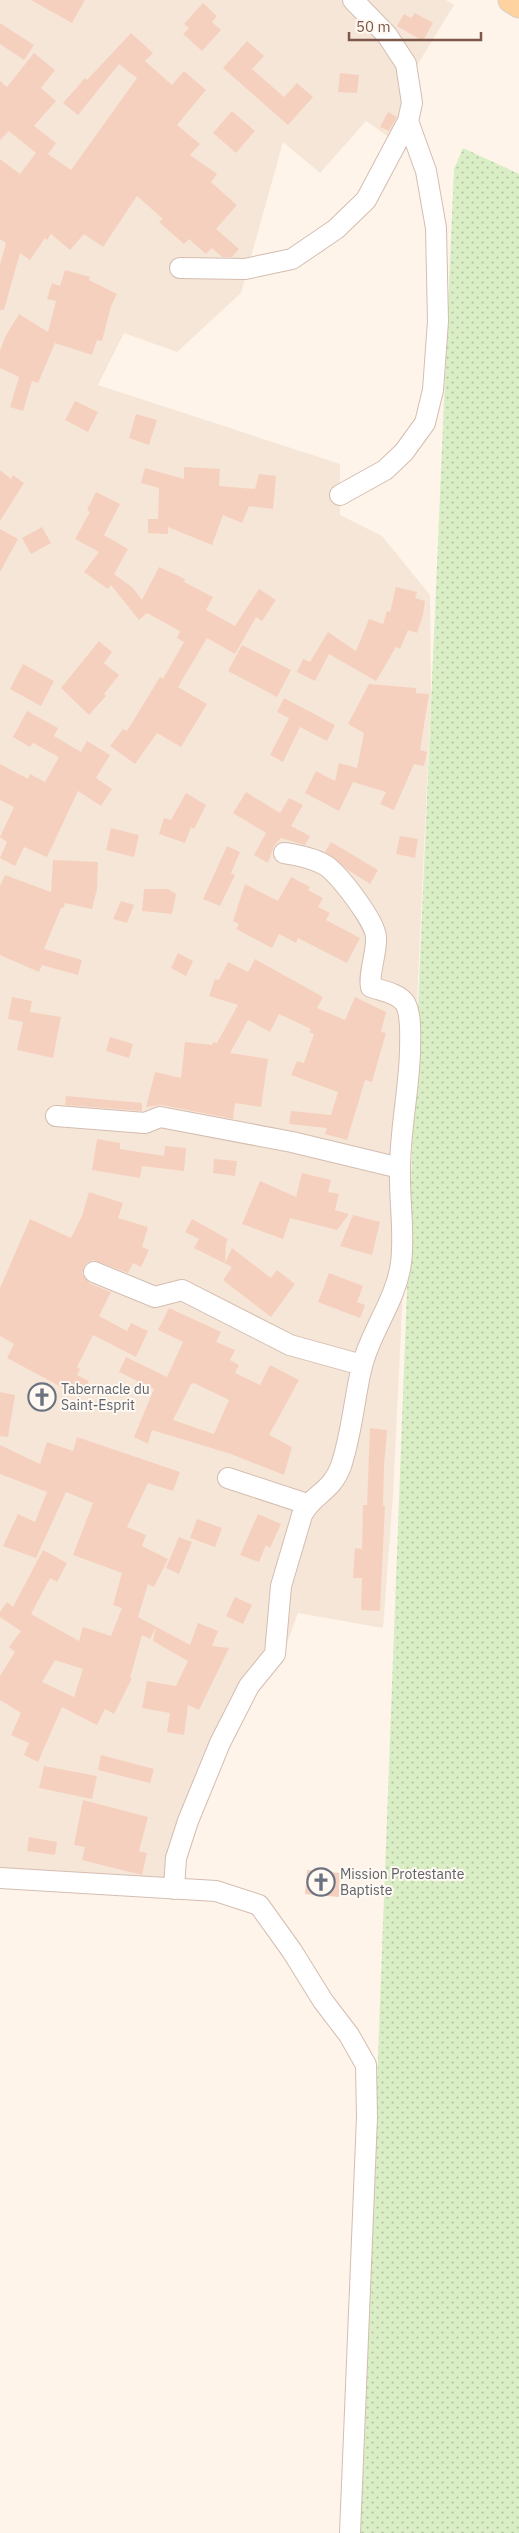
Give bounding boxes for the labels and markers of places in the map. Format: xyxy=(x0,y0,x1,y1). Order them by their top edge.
place label: Tabernacle du Saint-Esprit xyxy=(61,1380,150,1414)
church icon: Tabernacle du Saint-Esprit xyxy=(27,1382,57,1412)
place label: Mission Protestante Baptiste xyxy=(340,1865,465,1899)
church icon: Mission Protestante Baptiste xyxy=(306,1867,336,1897)

